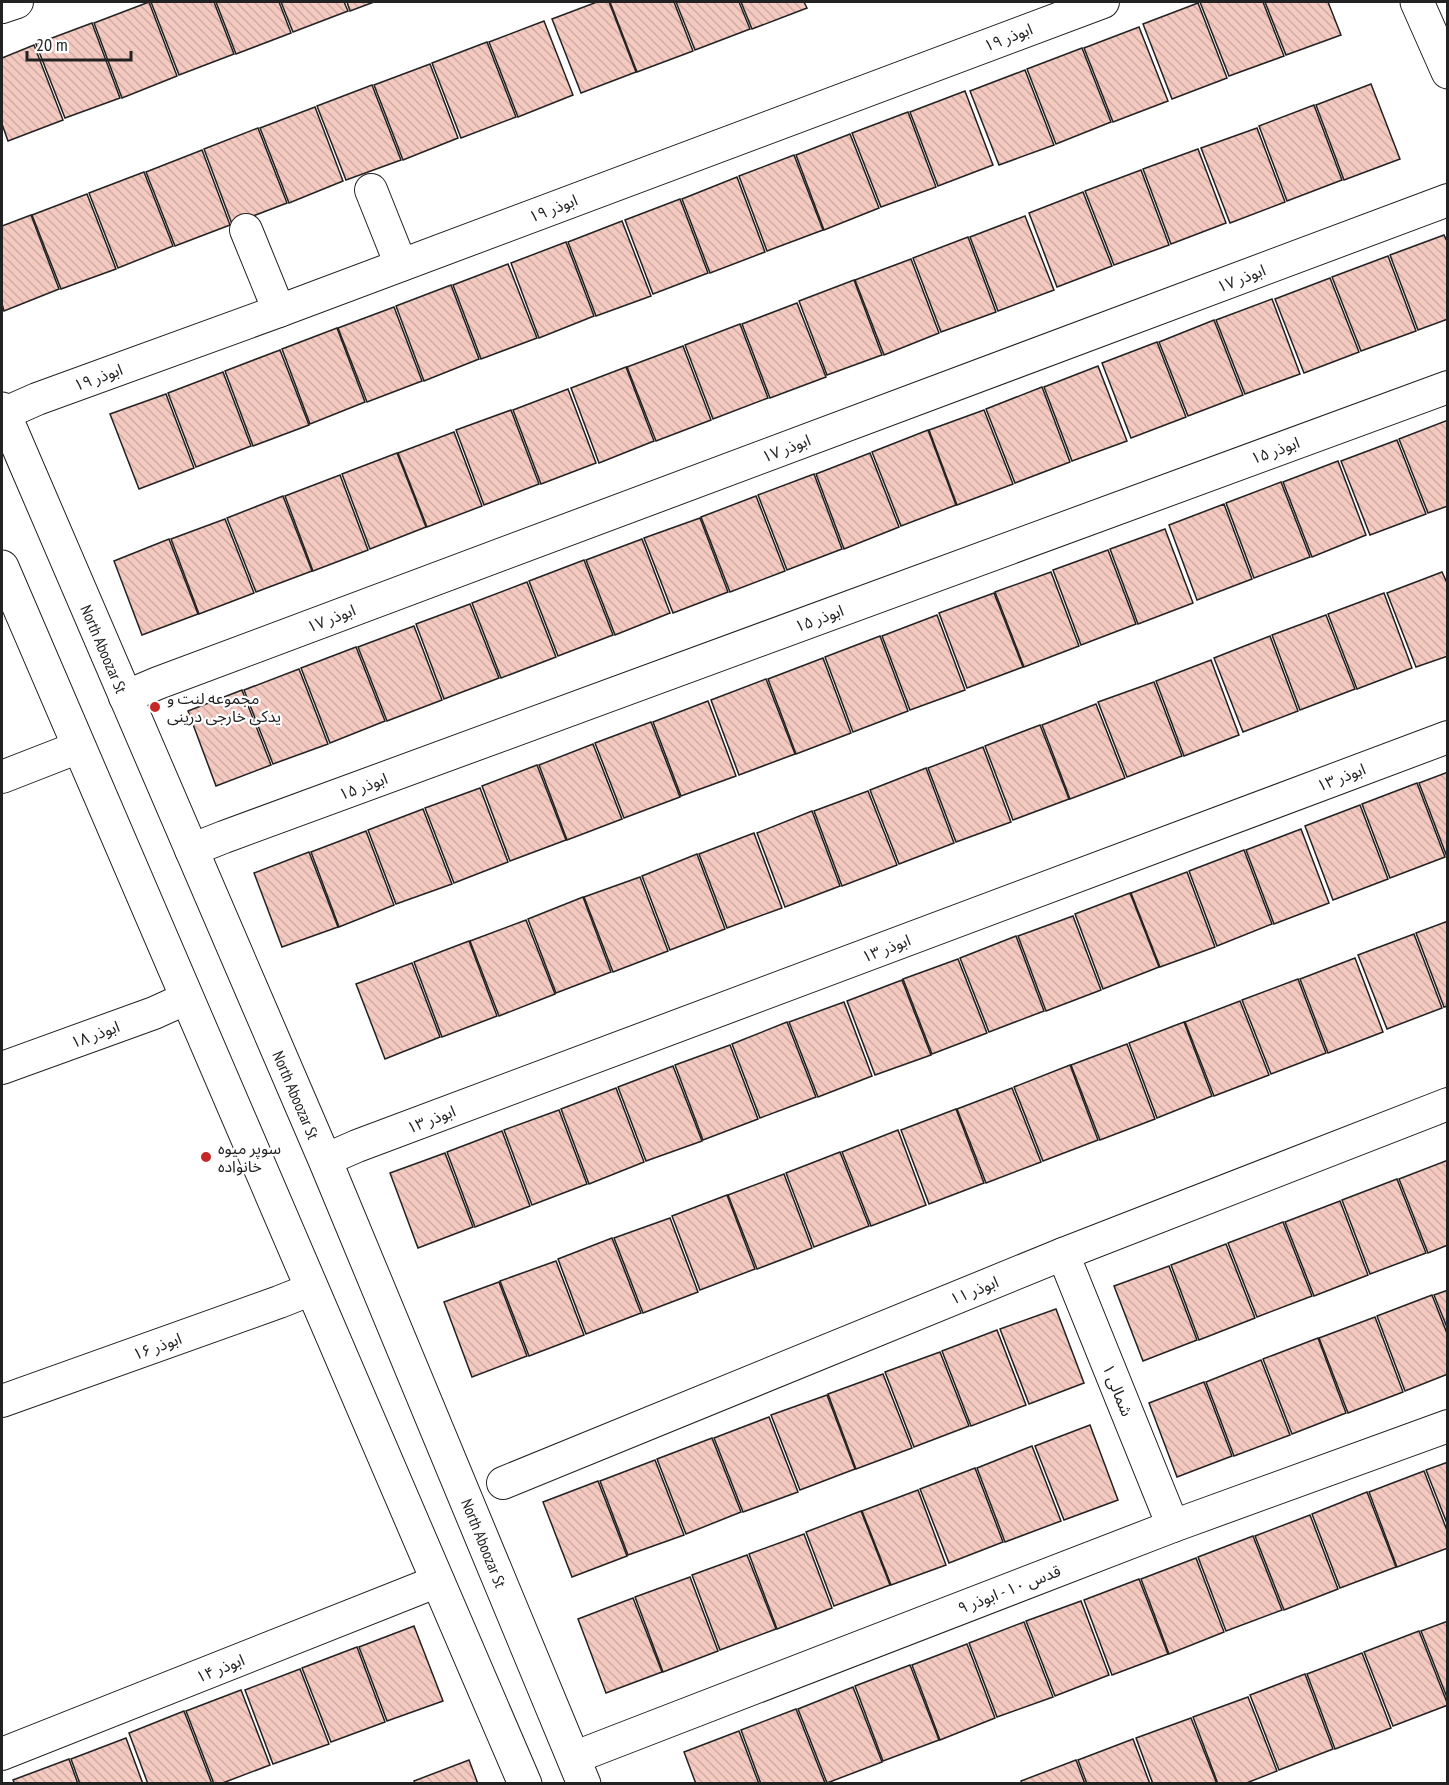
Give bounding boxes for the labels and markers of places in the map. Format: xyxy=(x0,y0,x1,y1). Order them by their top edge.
place label: مجموعه لنت و یدکی خارجی درینی xyxy=(167,688,281,726)
marker: مجموعه لنت و یدکی خارجی درینی xyxy=(148,700,162,714)
place label: سوپر میوه خانواده xyxy=(218,1138,281,1176)
marker: سوپر میوه خانواده xyxy=(199,1150,213,1164)

